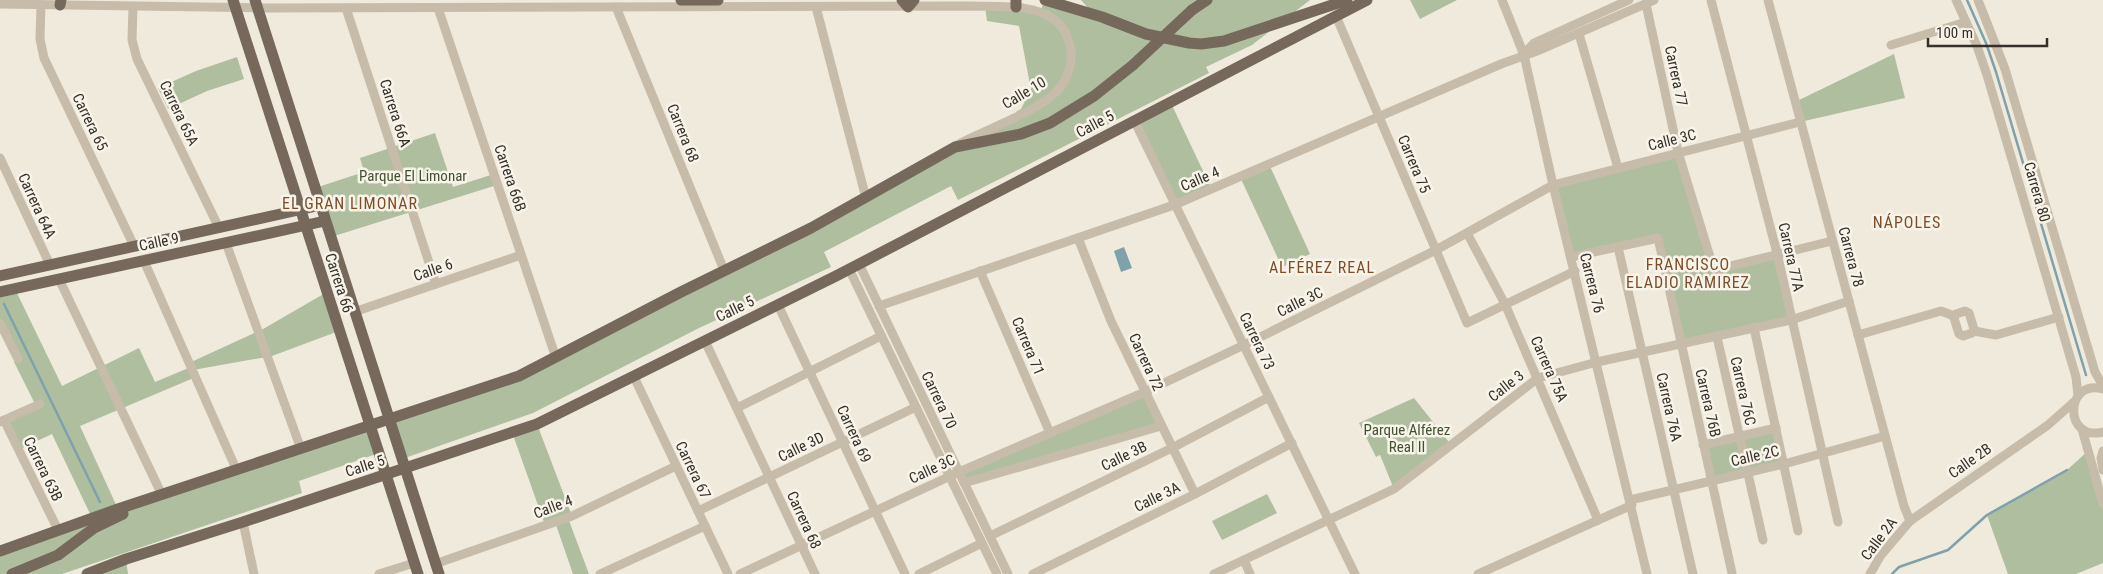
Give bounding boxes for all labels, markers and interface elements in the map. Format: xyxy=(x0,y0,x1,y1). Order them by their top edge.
scale bar xyxy=(1928,15,2047,47)
text: 100 m xyxy=(1936,24,1973,42)
street label: Carrera 77 xyxy=(1661,44,1691,108)
street label: Calle 10 xyxy=(999,73,1049,113)
street label: Carrera 66A xyxy=(376,77,414,149)
street label: Carrera 65A xyxy=(156,78,203,149)
street label: Carrera 65 xyxy=(68,90,112,154)
street label: Carrera 68 xyxy=(663,101,703,165)
street label: Calle 5 xyxy=(1073,107,1117,141)
street label: Calle 3C xyxy=(1646,125,1698,155)
street label: Carrera 75 xyxy=(1394,132,1434,196)
street label: Carrera 66B xyxy=(490,142,530,214)
street label: Carrera 80 xyxy=(2020,160,2054,224)
street label: Calle 4 xyxy=(1178,163,1222,195)
park label: Parque El Limonar xyxy=(359,167,467,185)
street label: Carrera 64A xyxy=(14,170,60,242)
district label: EL GRAN LIMONAR xyxy=(282,194,418,213)
district label: NÁPOLES xyxy=(1873,213,1941,232)
street label: Carrera 77A xyxy=(1774,221,1808,294)
street label: Carrera 78 xyxy=(1834,225,1868,289)
street label: Calle 9 xyxy=(137,229,181,255)
street label: Carrera 66 xyxy=(321,251,357,315)
street label: Carrera 76 xyxy=(1576,251,1608,315)
street label: Calle 6 xyxy=(411,255,455,285)
district label: FRANCISCO ELADIO RAMIREZ xyxy=(1626,255,1750,292)
district label: ALFÉREZ REAL xyxy=(1269,258,1375,277)
street label: Calle 3C xyxy=(1274,283,1326,321)
street label: Calle 5 xyxy=(713,292,757,326)
street label: Carrera 73 xyxy=(1235,309,1279,373)
street label: Carrera 71 xyxy=(1008,314,1048,378)
street label: Carrera 72 xyxy=(1125,330,1167,394)
street label: Carrera 75A xyxy=(1527,333,1572,405)
street label: Carrera 76C xyxy=(1726,355,1760,427)
street label: Calle 3 xyxy=(1485,366,1527,406)
street label: Carrera 76B xyxy=(1691,367,1725,439)
street label: Carrera 70 xyxy=(917,368,961,432)
street label: Carrera 76A xyxy=(1652,371,1686,444)
street label: Carrera 69 xyxy=(833,402,875,466)
park label: Parque Alférez Real II xyxy=(1364,421,1450,456)
street label: Calle 3D xyxy=(775,428,827,466)
street label: Carrera 63B xyxy=(20,434,66,504)
street label: Calle 3B xyxy=(1098,437,1150,475)
street label: Carrera 67 xyxy=(671,438,715,502)
street label: Calle 2B xyxy=(1945,440,1995,482)
street label: Calle 2C xyxy=(1729,442,1781,470)
street label: Calle 3C xyxy=(906,450,958,488)
street label: Calle 5 xyxy=(343,451,387,481)
street label: Calle 3A xyxy=(1131,478,1183,516)
street label: Carrera 68 xyxy=(783,488,825,552)
street label: Calle 4 xyxy=(531,491,575,523)
street label: Calle 2A xyxy=(1857,514,1901,564)

